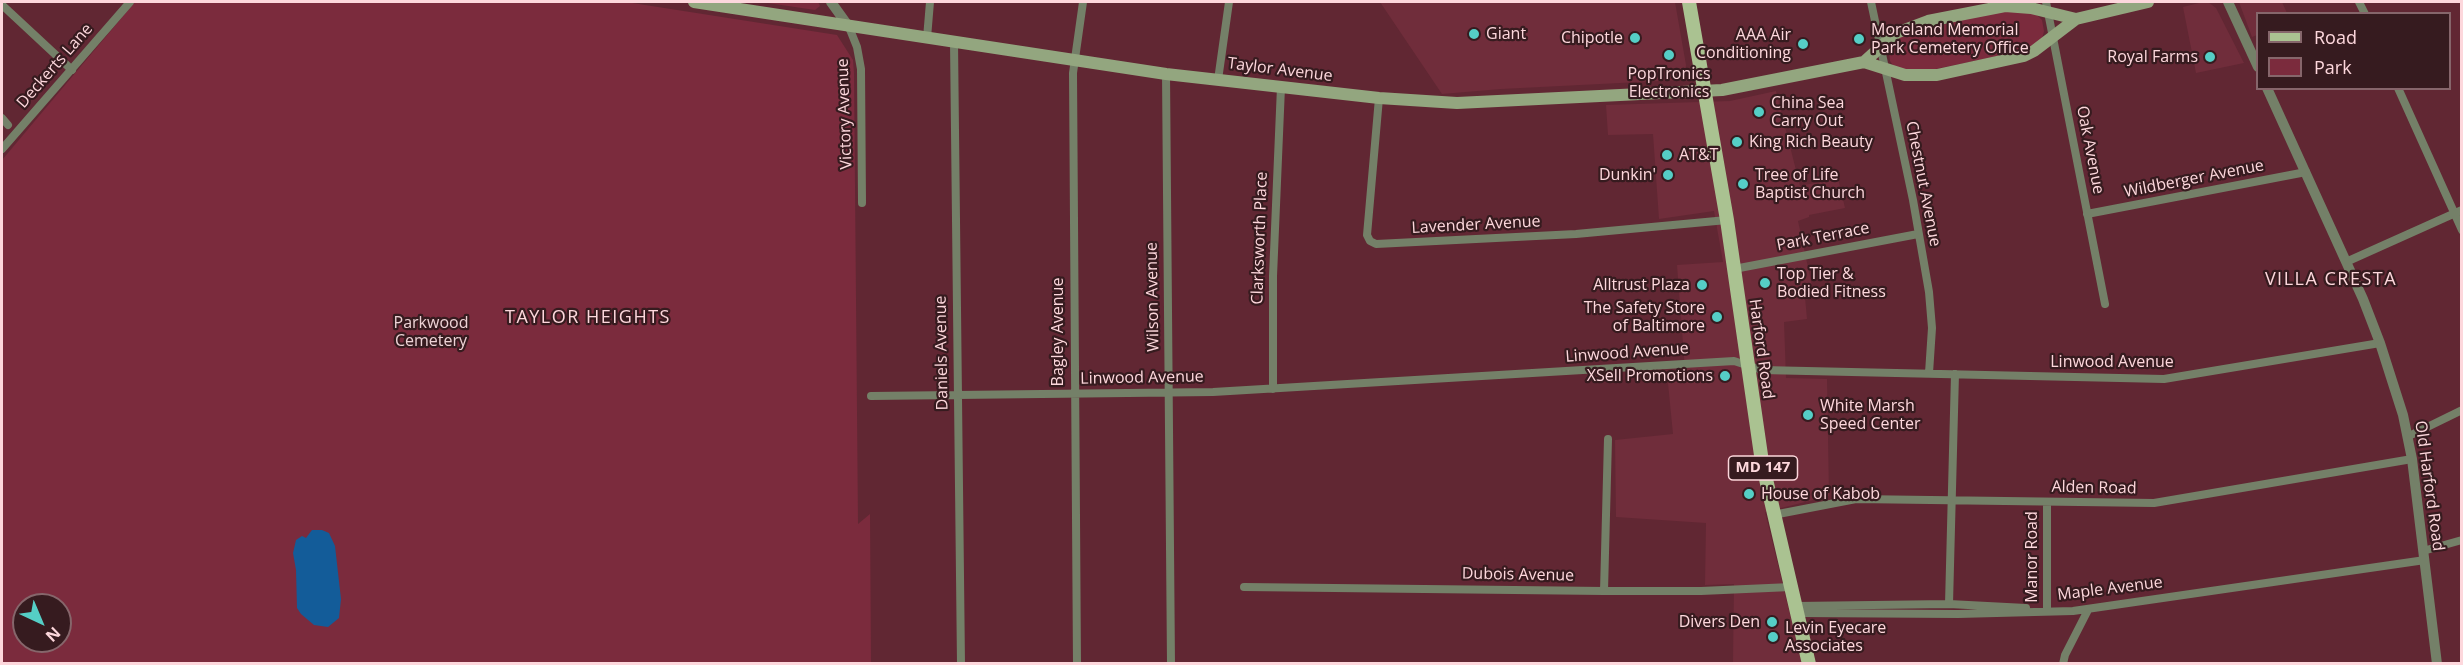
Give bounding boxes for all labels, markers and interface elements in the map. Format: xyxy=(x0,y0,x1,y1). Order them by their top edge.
legend xyxy=(2256,12,2451,90)
street label: Deckerts Lane xyxy=(13,20,97,112)
place label: Moreland Memorial Park Cemetery Office xyxy=(1871,20,2029,58)
place label: Giant xyxy=(1486,24,1526,44)
place label: AAA Air Conditioning xyxy=(1696,25,1791,63)
text: Road xyxy=(2314,25,2357,49)
marker: Giant xyxy=(1467,27,1481,41)
place label: Chipotle xyxy=(1561,28,1623,48)
marker: Chipotle xyxy=(1628,31,1642,45)
marker: Moreland Memorial Park Cemetery Office xyxy=(1852,32,1866,46)
marker: AAA Air Conditioning xyxy=(1796,37,1810,51)
place label: Royal Farms xyxy=(2107,47,2198,67)
marker: PopTronics Electronics xyxy=(1662,48,1676,62)
marker: Royal Farms xyxy=(2203,50,2217,64)
street label: Taylor Avenue xyxy=(1226,54,1334,86)
text: Park xyxy=(2314,55,2352,79)
street label: Victory Avenue xyxy=(833,58,857,170)
place label: PopTronics Electronics xyxy=(1627,64,1711,102)
place label: China Sea Carry Out xyxy=(1771,93,1844,131)
street label: Oak Avenue xyxy=(2072,104,2108,196)
marker: China Sea Carry Out xyxy=(1752,105,1766,119)
street label: Chestnut Avenue xyxy=(1901,120,1945,248)
place label: King Rich Beauty xyxy=(1749,132,1873,152)
marker: King Rich Beauty xyxy=(1730,135,1744,149)
place label: AT&T xyxy=(1679,145,1718,165)
marker: AT&T xyxy=(1660,148,1674,162)
street label: Wildberger Avenue xyxy=(2122,156,2266,202)
place label: Dunkin' xyxy=(1599,165,1656,185)
place label: Tree of Life Baptist Church xyxy=(1755,165,1865,203)
marker: Dunkin' xyxy=(1661,168,1675,182)
street label: Clarksworth Place xyxy=(1248,171,1272,305)
marker: Tree of Life Baptist Church xyxy=(1736,177,1750,191)
street label: Lavender Avenue xyxy=(1411,212,1541,238)
street label: Park Terrace xyxy=(1775,219,1871,255)
street label: Wilson Avenue xyxy=(1142,242,1164,352)
place label: Top Tier & Bodied Fitness xyxy=(1777,264,1886,302)
district label: VILLA CRESTA xyxy=(2265,269,2397,291)
place label: Alltrust Plaza xyxy=(1593,275,1690,295)
marker: Top Tier & Bodied Fitness xyxy=(1758,276,1772,290)
street label: Bagley Avenue xyxy=(1048,278,1068,386)
marker: Alltrust Plaza xyxy=(1695,278,1709,292)
street label: Daniels Avenue xyxy=(931,295,953,411)
place label: The Safety Store of Baltimore xyxy=(1584,298,1705,336)
street label: Harford Road xyxy=(1744,298,1778,400)
district label: TAYLOR HEIGHTS xyxy=(505,307,671,329)
marker: The Safety Store of Baltimore xyxy=(1710,310,1724,324)
park label: Parkwood Cemetery xyxy=(394,313,468,351)
street label: Linwood Avenue xyxy=(1565,339,1689,367)
street label: Linwood Avenue xyxy=(2050,352,2174,372)
place label: XSell Promotions xyxy=(1587,366,1713,386)
street label: Linwood Avenue xyxy=(1080,367,1204,389)
marker: XSell Promotions xyxy=(1718,369,1732,383)
place label: White Marsh Speed Center xyxy=(1820,396,1921,434)
marker: White Marsh Speed Center xyxy=(1801,408,1815,422)
street label: Old Harford Road xyxy=(2410,420,2448,552)
road number: MD 147 xyxy=(1728,456,1798,480)
street label: Alden Road xyxy=(2051,478,2137,498)
place label: House of Kabob xyxy=(1761,484,1880,504)
marker: House of Kabob xyxy=(1742,487,1756,501)
street label: Manor Road xyxy=(2022,511,2042,603)
street label: Dubois Avenue xyxy=(1462,564,1574,586)
street label: Maple Avenue xyxy=(2056,573,2164,605)
north arrow xyxy=(12,593,72,653)
place label: Divers Den xyxy=(1679,612,1760,632)
marker: Divers Den xyxy=(1765,615,1779,629)
place label: Levin Eyecare Associates xyxy=(1785,618,1886,656)
text: N xyxy=(41,622,65,647)
marker: Levin Eyecare Associates xyxy=(1766,630,1780,644)

